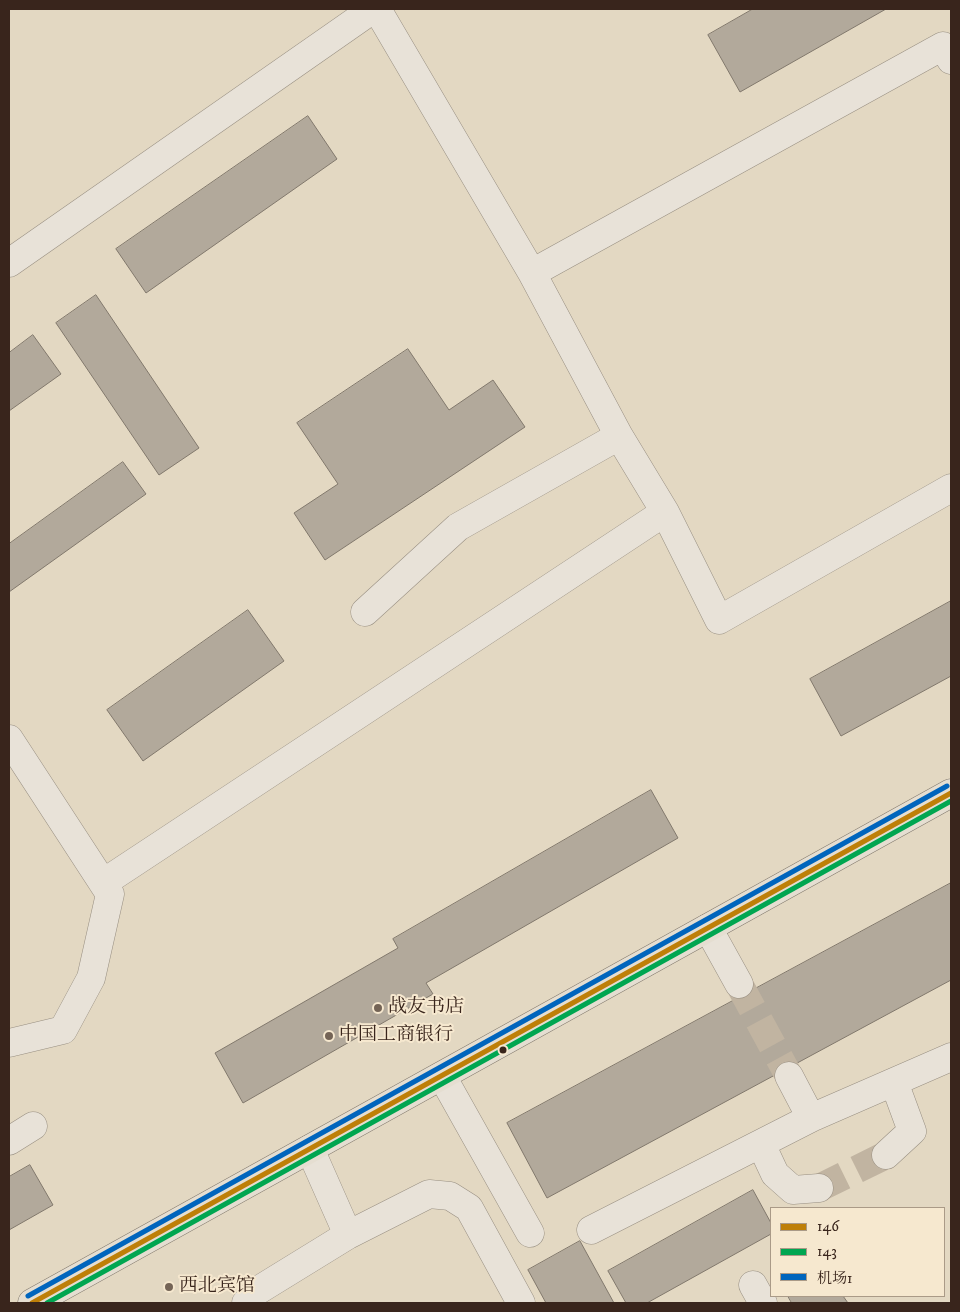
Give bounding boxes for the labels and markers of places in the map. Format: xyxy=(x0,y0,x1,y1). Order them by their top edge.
place label: 战友书店 xyxy=(388,997,464,1019)
marker: 战友书店 xyxy=(372,1002,384,1014)
place label: 中国工商银行 xyxy=(339,1025,453,1047)
marker: 中国工商银行 xyxy=(323,1030,335,1042)
unlabelled marker xyxy=(498,1045,508,1055)
place label: 西北宾馆 xyxy=(179,1276,255,1298)
marker: 西北宾馆 xyxy=(163,1281,175,1293)

